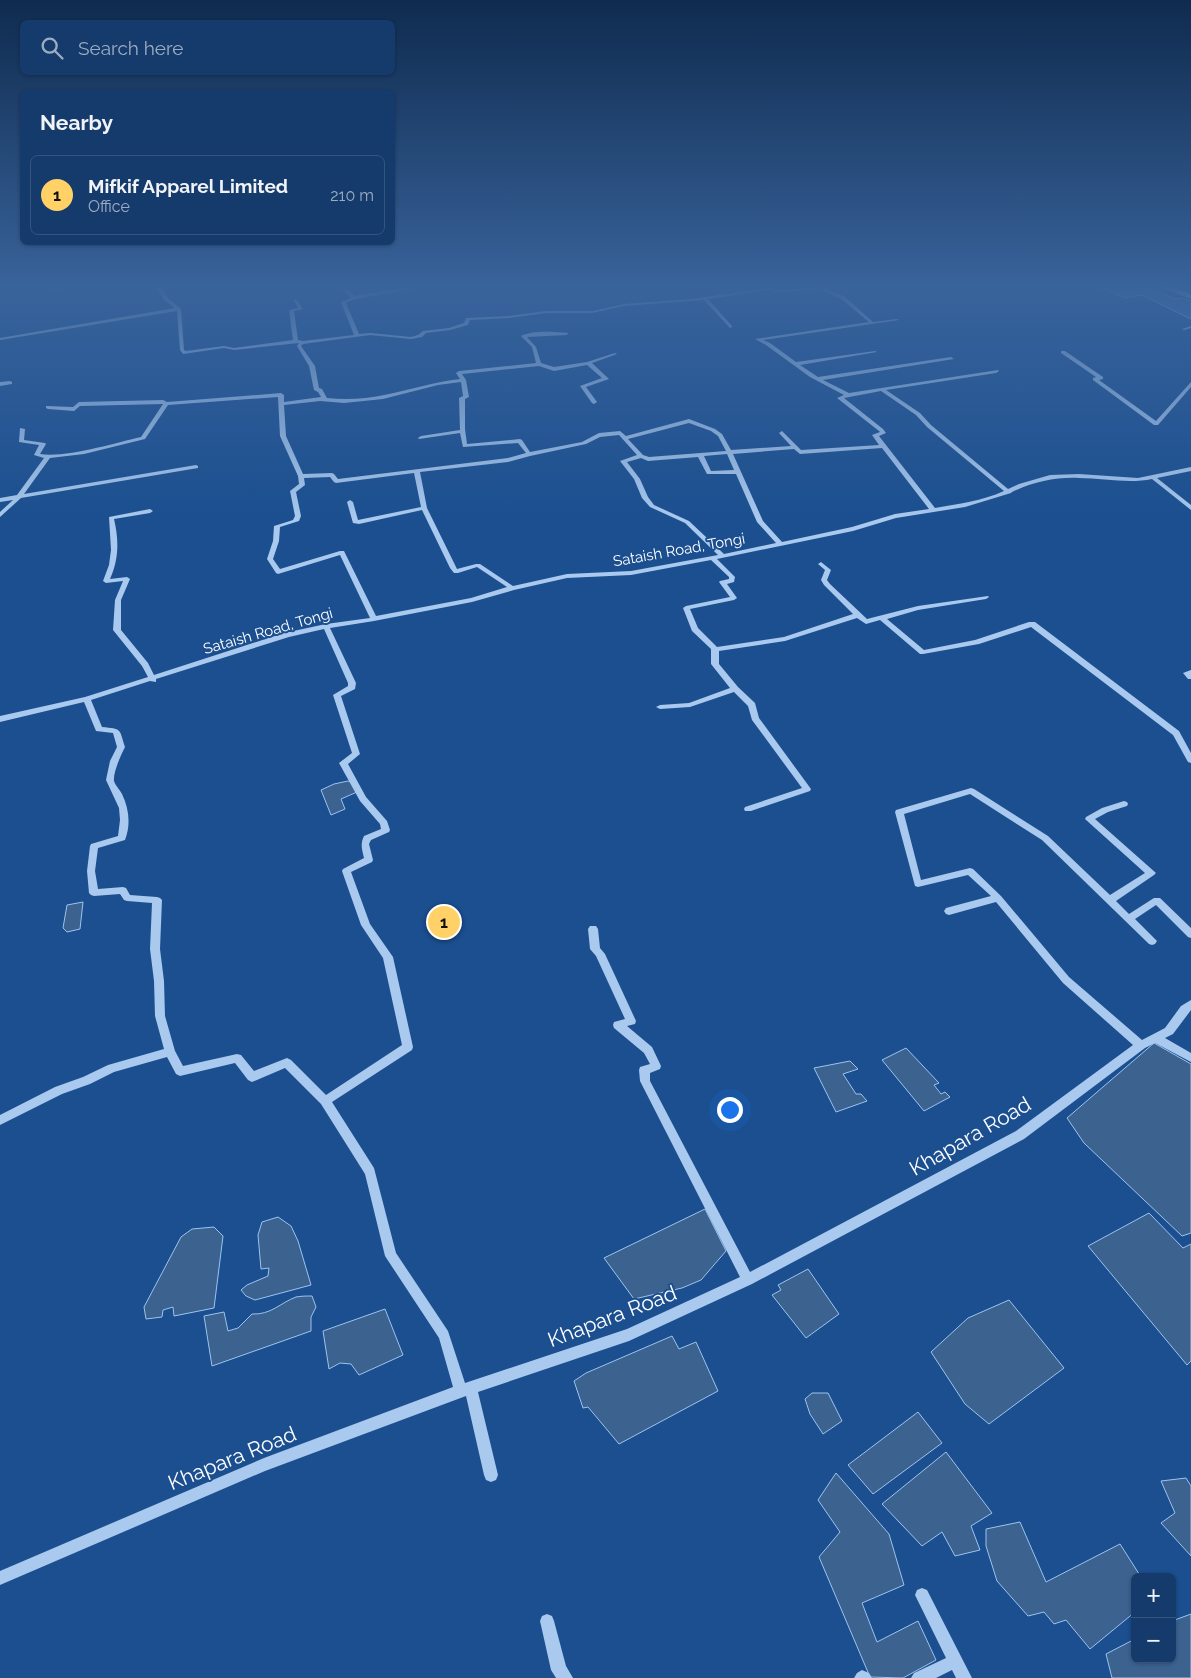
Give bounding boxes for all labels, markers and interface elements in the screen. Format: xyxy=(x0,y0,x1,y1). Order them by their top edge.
search box xyxy=(20,20,395,75)
icon: search xyxy=(38,34,66,62)
text: Search here xyxy=(78,37,184,59)
text: Nearby xyxy=(40,110,113,135)
text: Mifkif Apparel Limited xyxy=(88,175,288,197)
text: 1 xyxy=(53,186,61,205)
text: 210 m xyxy=(330,186,374,205)
text: Office xyxy=(88,197,130,216)
street label: Sataish Road, Tongi xyxy=(611,530,747,570)
street label: Sataish Road, Tongi xyxy=(201,604,335,658)
pin: 1 xyxy=(428,903,460,941)
street label: Khapara Road xyxy=(905,1091,1035,1181)
your location xyxy=(717,1097,743,1123)
street label: Khapara Road xyxy=(544,1280,680,1352)
street label: Khapara Road xyxy=(164,1421,300,1495)
map controls xyxy=(1131,1573,1176,1663)
button: + xyxy=(1131,1573,1176,1618)
button: − xyxy=(1131,1618,1176,1663)

